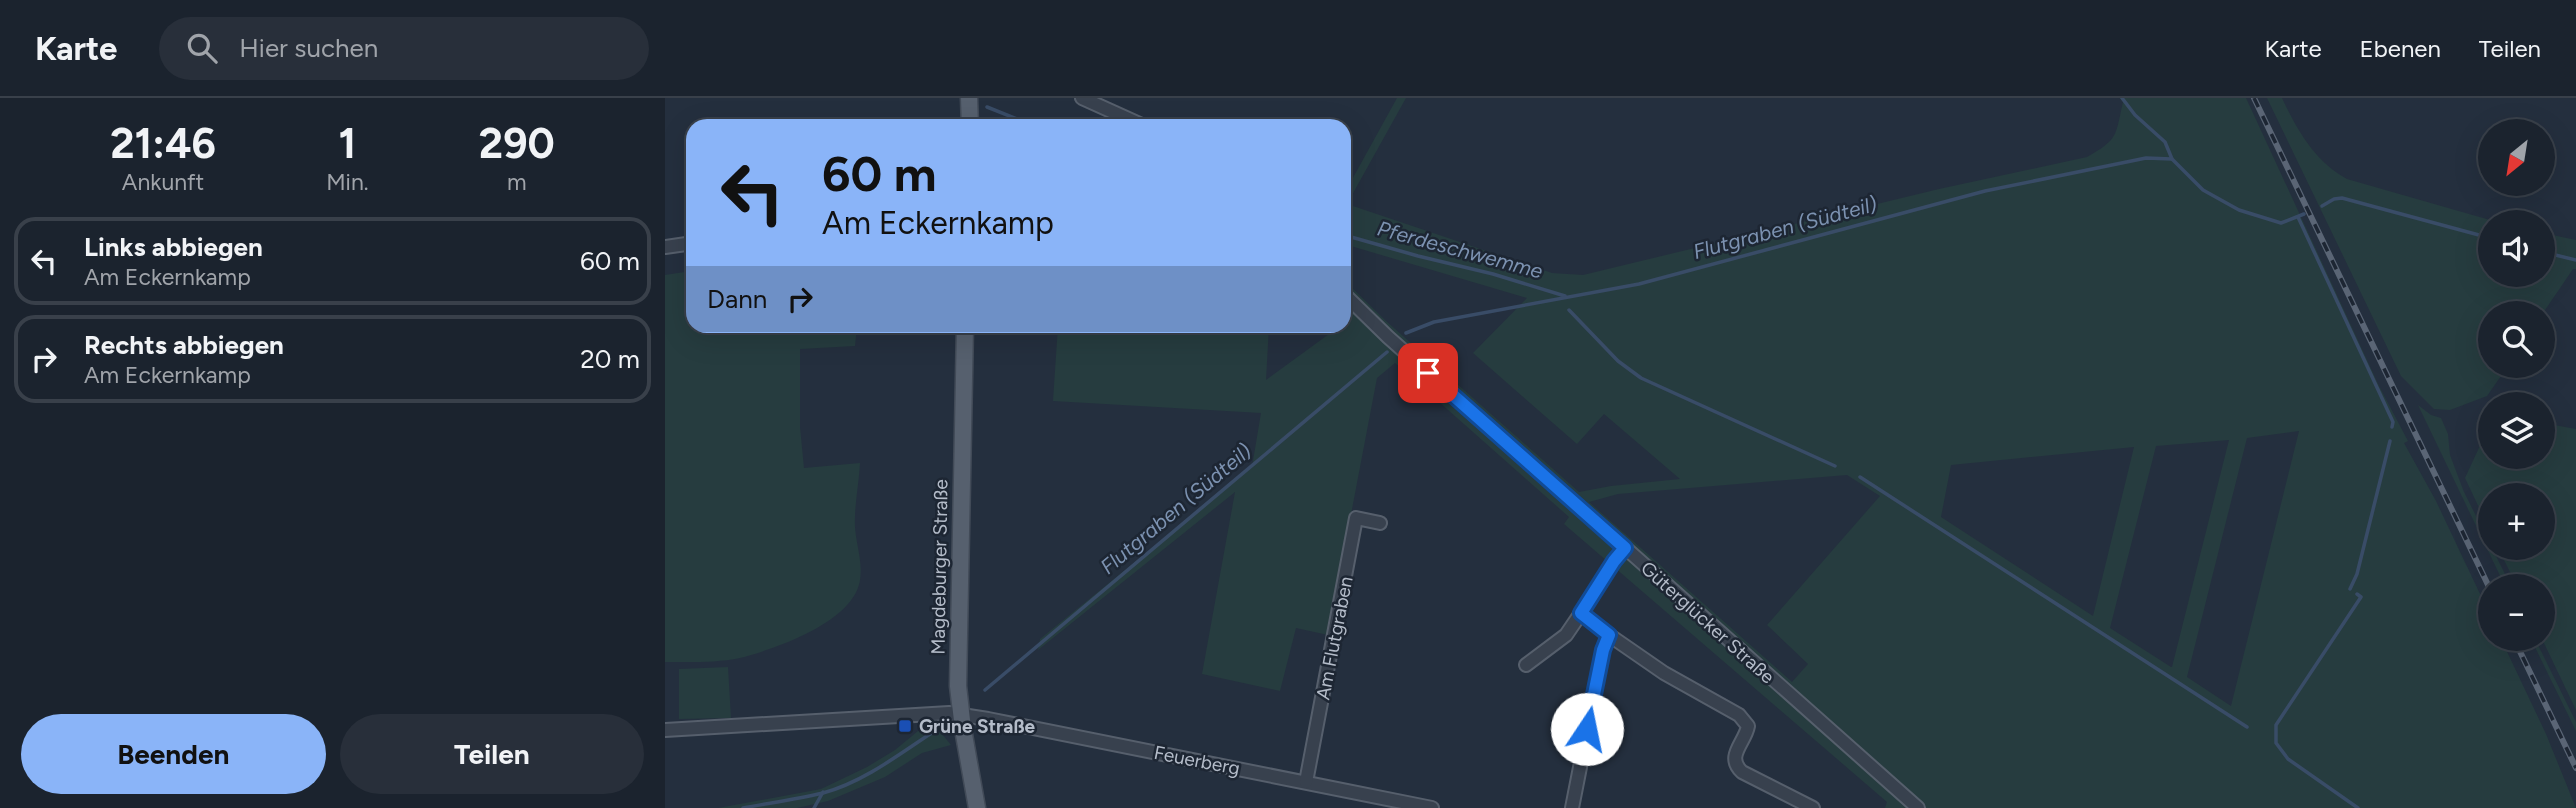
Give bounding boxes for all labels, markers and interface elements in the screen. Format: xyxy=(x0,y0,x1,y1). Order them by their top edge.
search box xyxy=(159,17,649,80)
text: Karte xyxy=(35,29,117,68)
icon: search xyxy=(183,29,221,67)
text: Hier suchen xyxy=(239,32,378,64)
text: Karte xyxy=(2265,34,2322,63)
text: Ebenen xyxy=(2360,34,2441,63)
text: Teilen xyxy=(2479,34,2541,63)
text: 21:46 xyxy=(110,118,216,169)
text: 1 xyxy=(338,118,356,169)
text: 290 xyxy=(479,118,555,169)
north arrow xyxy=(2478,119,2555,196)
map controls xyxy=(2478,119,2555,651)
text: 60 m xyxy=(822,144,937,203)
icon: left xyxy=(707,147,798,238)
text: Ankunft xyxy=(122,168,204,196)
text: Min. xyxy=(326,168,369,196)
text: m xyxy=(507,168,527,196)
water label: Flutgraben (Südteil) xyxy=(1690,191,1880,264)
text: Am Eckernkamp xyxy=(822,204,1054,242)
button: sound xyxy=(2478,210,2555,287)
water label: Pferdeschwemme xyxy=(1375,215,1546,284)
text: Links abbiegen xyxy=(84,231,263,263)
icon: left xyxy=(25,242,63,280)
text: 60 m xyxy=(580,245,640,277)
text: Am Eckernkamp xyxy=(84,263,251,291)
icon: right xyxy=(781,280,819,318)
text: Dann xyxy=(707,283,767,315)
button: search xyxy=(2478,301,2555,378)
text: Rechts abbiegen xyxy=(84,329,284,361)
icon: right xyxy=(25,340,63,378)
text: 20 m xyxy=(580,343,640,375)
pin xyxy=(1398,343,1458,403)
icon: arrive xyxy=(1409,354,1447,392)
text: Am Eckernkamp xyxy=(84,361,251,389)
button: layers xyxy=(2478,392,2555,469)
water label: Flutgraben (Südteil) xyxy=(1095,438,1256,579)
street label: Magdeburger Straße xyxy=(926,479,953,655)
button: + xyxy=(2478,483,2555,560)
street label: Güterglücker Straße xyxy=(1636,556,1779,688)
street label: Am Flutgraben xyxy=(1311,574,1358,702)
button: − xyxy=(2478,574,2555,651)
position arrow xyxy=(1550,692,1624,766)
button: Beenden xyxy=(21,714,326,794)
button: Teilen xyxy=(340,714,644,794)
place label: Grüne Straße xyxy=(919,715,1036,738)
marker: Grüne Straße xyxy=(897,718,913,734)
street label: Feuerberg xyxy=(1152,741,1242,780)

